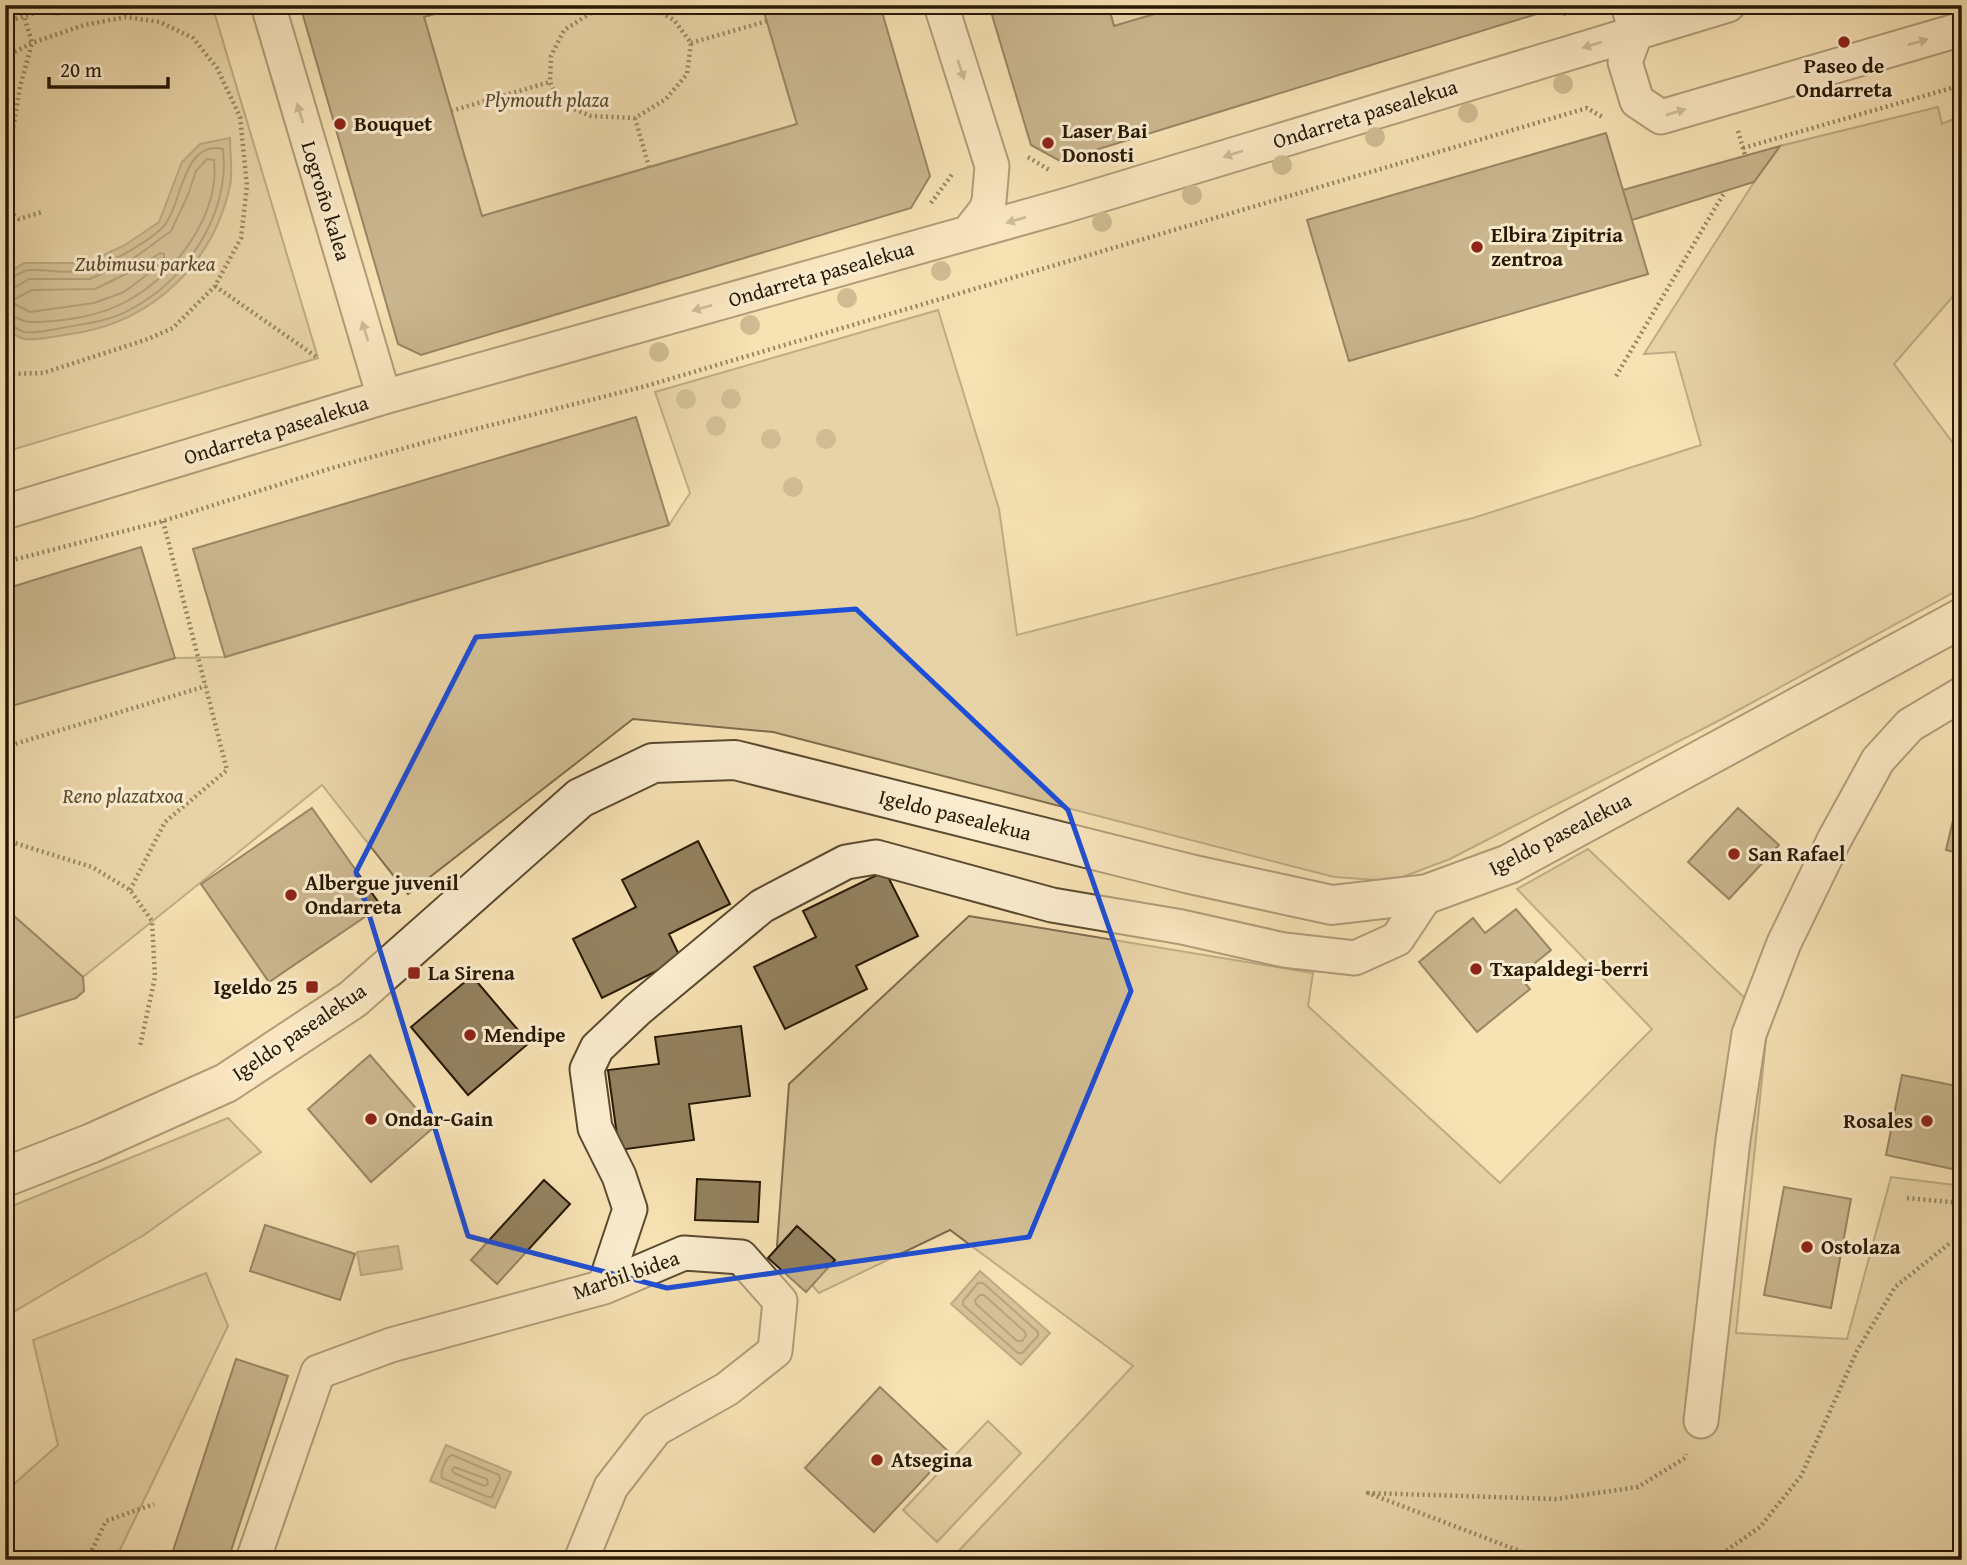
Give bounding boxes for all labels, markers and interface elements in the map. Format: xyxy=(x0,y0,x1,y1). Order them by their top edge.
marker: Paseo de Ondarreta xyxy=(1836,34,1852,50)
one-way arrow xyxy=(1908,36,1929,46)
one-way arrow xyxy=(1581,41,1602,51)
scale bar xyxy=(49,46,168,90)
place label: Paseo de Ondarreta xyxy=(1796,50,1892,105)
text: 20 m xyxy=(60,54,102,85)
one-way arrow xyxy=(957,60,967,81)
street label: Ondarreta pasealekua xyxy=(1269,71,1461,156)
park label: Plymouth plaza xyxy=(484,84,609,115)
one-way arrow xyxy=(295,102,305,123)
one-way arrow xyxy=(1666,107,1687,117)
place label: Bouquet xyxy=(354,108,432,139)
place label: Laser Bai Donosti xyxy=(1062,115,1148,170)
marker: Bouquet xyxy=(332,116,348,132)
marker: Laser Bai Donosti xyxy=(1040,135,1056,151)
street label: Logroño kalea xyxy=(294,137,359,265)
one-way arrow xyxy=(1223,149,1244,160)
one-way arrow xyxy=(1005,215,1026,225)
place label: Elbira Zipitria zentroa xyxy=(1491,219,1623,274)
street label: Ondarreta pasealekua xyxy=(725,232,917,315)
marker: Elbira Zipitria zentroa xyxy=(1469,239,1485,255)
park label: Zubimusu parkea xyxy=(75,248,216,279)
one-way arrow xyxy=(691,303,712,313)
one-way arrow xyxy=(359,321,369,342)
street label: Ondarreta pasealekua xyxy=(180,387,372,472)
park label: Reno plazatxoa xyxy=(62,780,184,811)
street label: Igeldo pasealekua xyxy=(876,781,1035,848)
street label: Igeldo pasealekua xyxy=(1483,784,1636,883)
place label: San Rafael xyxy=(1748,838,1846,869)
marker: San Rafael xyxy=(1726,846,1742,862)
place label: Albergue juvenil Ondarreta xyxy=(305,867,459,922)
marker: Albergue juvenil Ondarreta xyxy=(283,887,299,903)
place label: Txapaldegi-berri xyxy=(1490,953,1649,984)
place label: La Sirena xyxy=(428,957,515,988)
marker: Txapaldegi-berri xyxy=(1468,961,1484,977)
marker: La Sirena xyxy=(406,965,422,981)
place label: Igeldo 25 xyxy=(213,971,298,1002)
street label: Igeldo pasealekua xyxy=(225,975,372,1088)
marker: Igeldo 25 xyxy=(304,979,320,995)
place label: Mendipe xyxy=(484,1019,566,1050)
marker: Mendipe xyxy=(462,1027,478,1043)
place label: Ondar-Gain xyxy=(385,1103,494,1134)
place label: Rosales xyxy=(1843,1105,1913,1136)
marker: Ondar-Gain xyxy=(363,1111,379,1127)
marker: Rosales xyxy=(1919,1113,1935,1129)
place label: Ostolaza xyxy=(1821,1231,1901,1262)
marker: Ostolaza xyxy=(1799,1239,1815,1255)
street label: Marbil bidea xyxy=(568,1242,683,1307)
place label: Atsegina xyxy=(891,1444,973,1475)
marker: Atsegina xyxy=(869,1452,885,1468)

